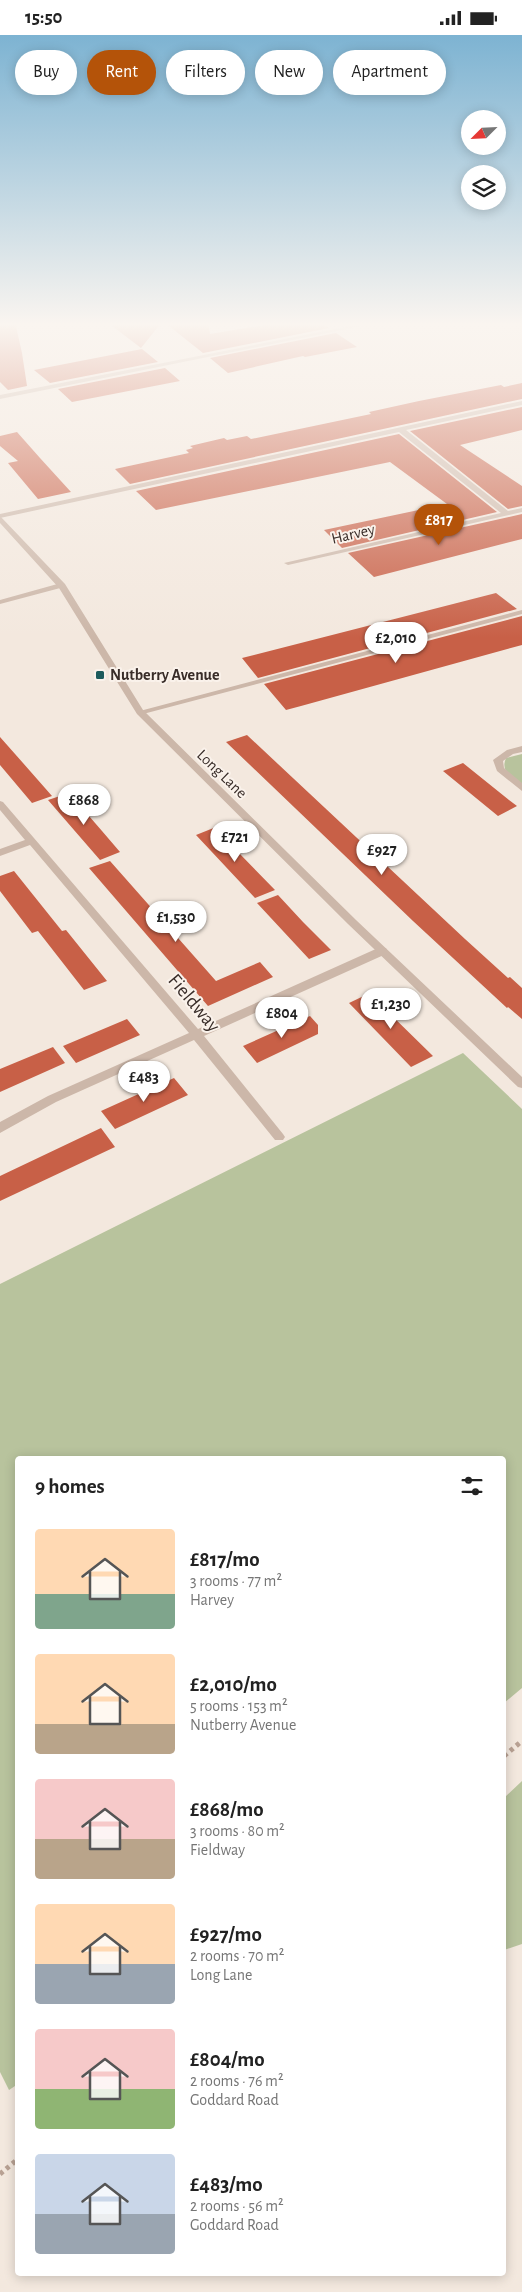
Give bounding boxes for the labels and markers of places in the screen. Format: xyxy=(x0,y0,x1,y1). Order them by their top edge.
pin: £817 xyxy=(409,503,469,546)
pin: £2,010 xyxy=(355,621,437,664)
place label: Nutberry Avenue xyxy=(110,667,220,684)
marker: Nutberry Avenue xyxy=(94,669,106,681)
pin: £868 xyxy=(54,783,114,826)
pin: £721 xyxy=(205,821,265,863)
pin: £927 xyxy=(352,833,412,876)
pin: £1,530 xyxy=(135,901,217,943)
pin: £1,230 xyxy=(350,987,432,1030)
pin: £804 xyxy=(252,997,312,1039)
pin: £483 xyxy=(114,1061,174,1103)

